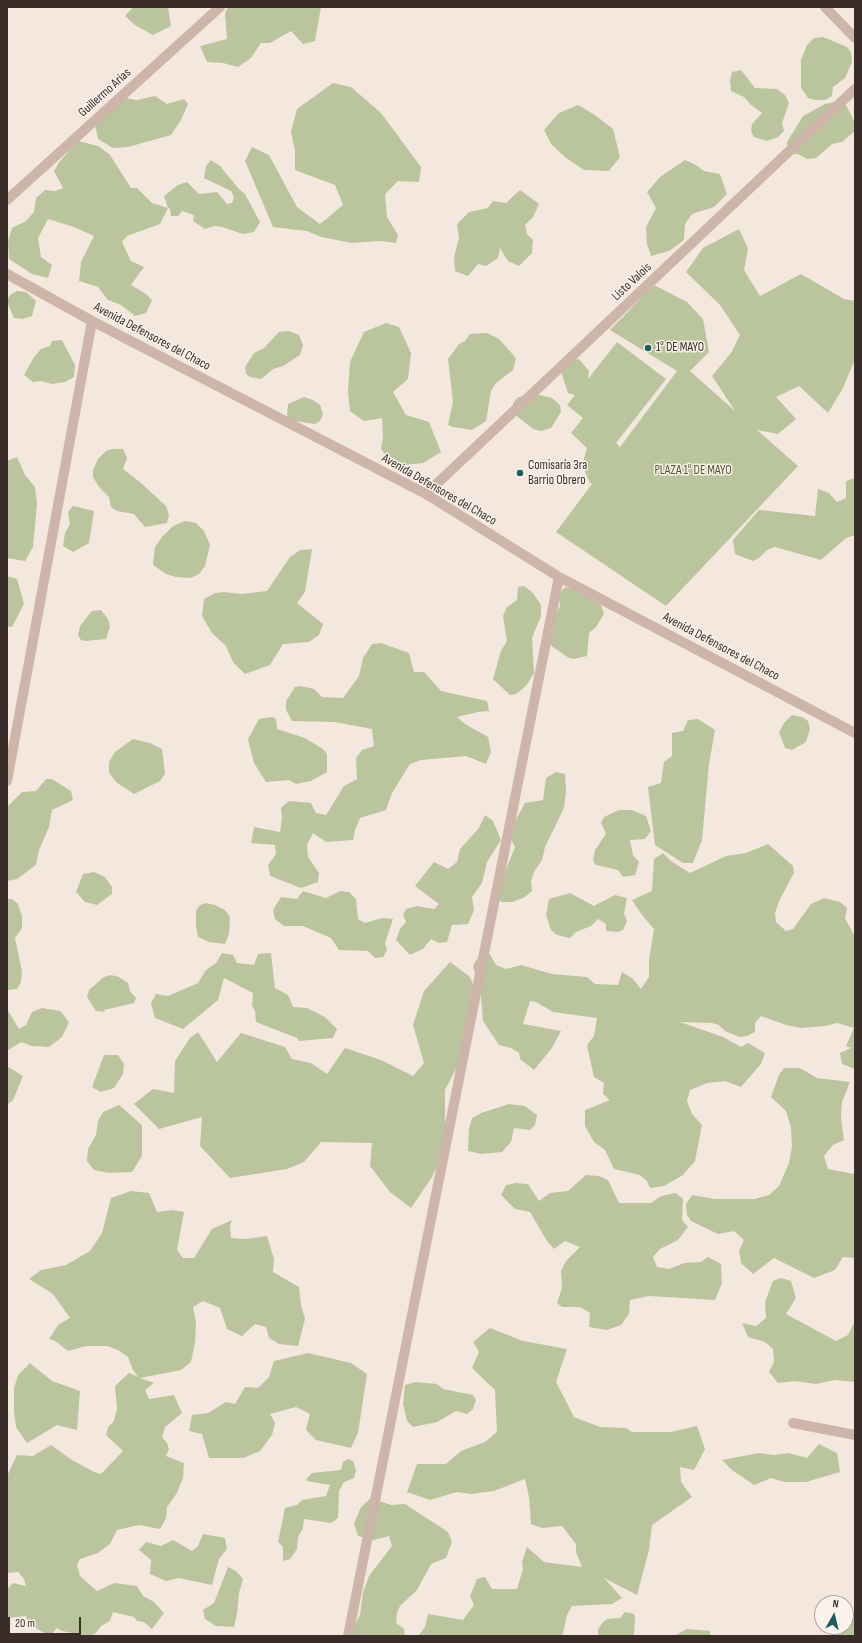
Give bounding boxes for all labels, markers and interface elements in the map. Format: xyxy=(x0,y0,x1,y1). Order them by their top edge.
street label: Guillermo Arias xyxy=(75,65,135,121)
street label: Listo Valois xyxy=(609,260,655,304)
street label: Avenida Defensores del Chaco xyxy=(91,300,213,374)
place label: 1° DE MAYO xyxy=(656,340,704,356)
marker: 1° DE MAYO xyxy=(643,343,653,353)
street label: Avenida Defensores del Chaco xyxy=(379,451,499,529)
place label: Comisaría 3ra Barrio Obrero xyxy=(528,458,587,489)
park label: PLAZA 1° DE MAYO xyxy=(654,463,732,479)
marker: Comisaría 3ra Barrio Obrero xyxy=(515,468,525,478)
street label: Avenida Defensores del Chaco xyxy=(660,610,782,684)
north arrow xyxy=(814,1595,854,1635)
text: N xyxy=(832,1597,839,1610)
scale bar xyxy=(10,1609,83,1635)
text: 20 m xyxy=(15,1616,35,1631)

